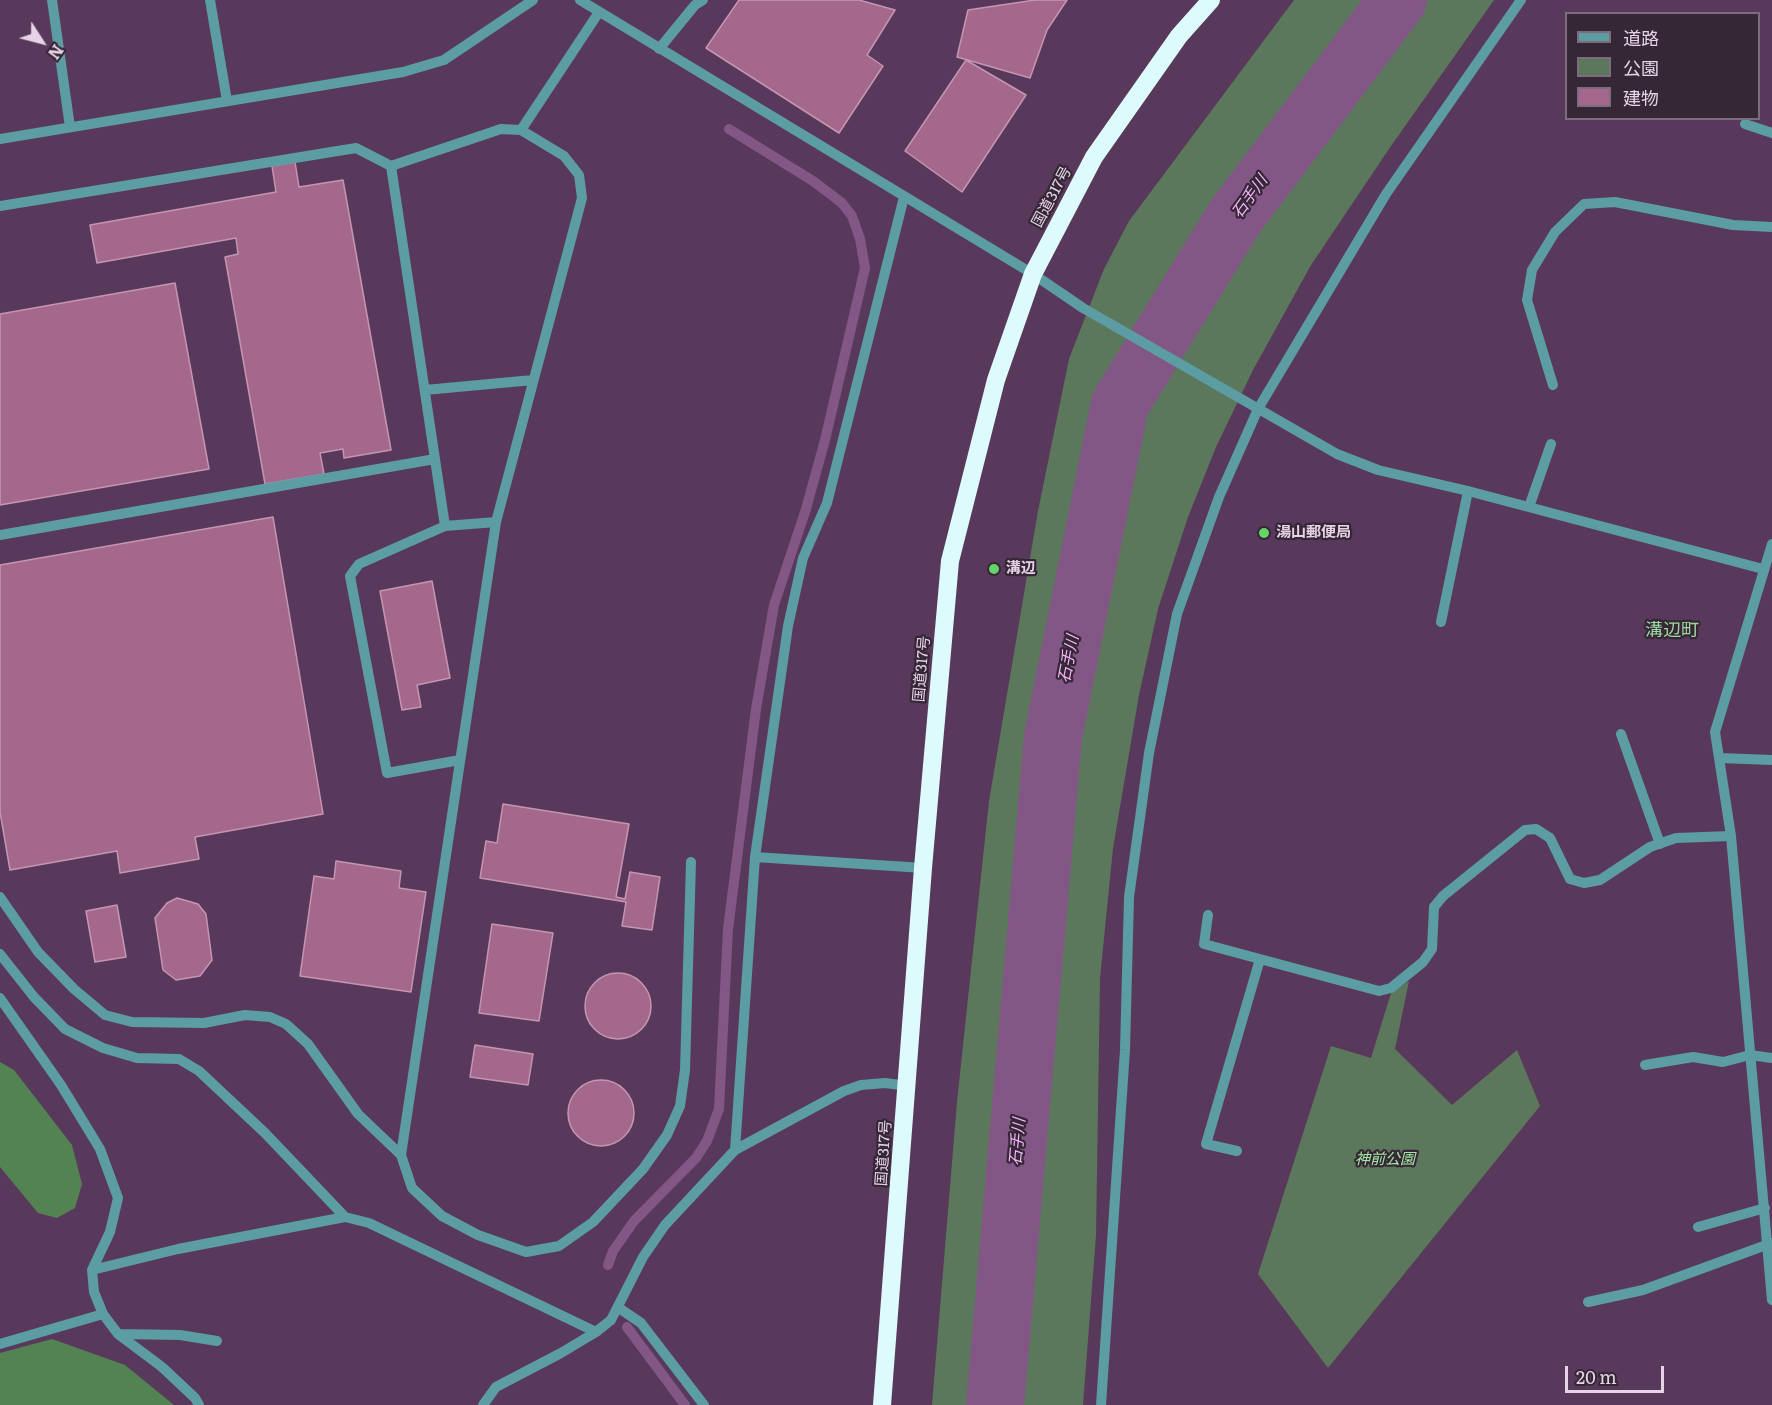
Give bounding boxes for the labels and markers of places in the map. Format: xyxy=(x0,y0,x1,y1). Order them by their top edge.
place label: 湯山郵便局 xyxy=(1276,524,1351,542)
marker: 湯山郵便局 xyxy=(1257,526,1271,540)
place label: 溝辺 xyxy=(1006,560,1036,578)
marker: 溝辺 xyxy=(987,562,1001,576)

